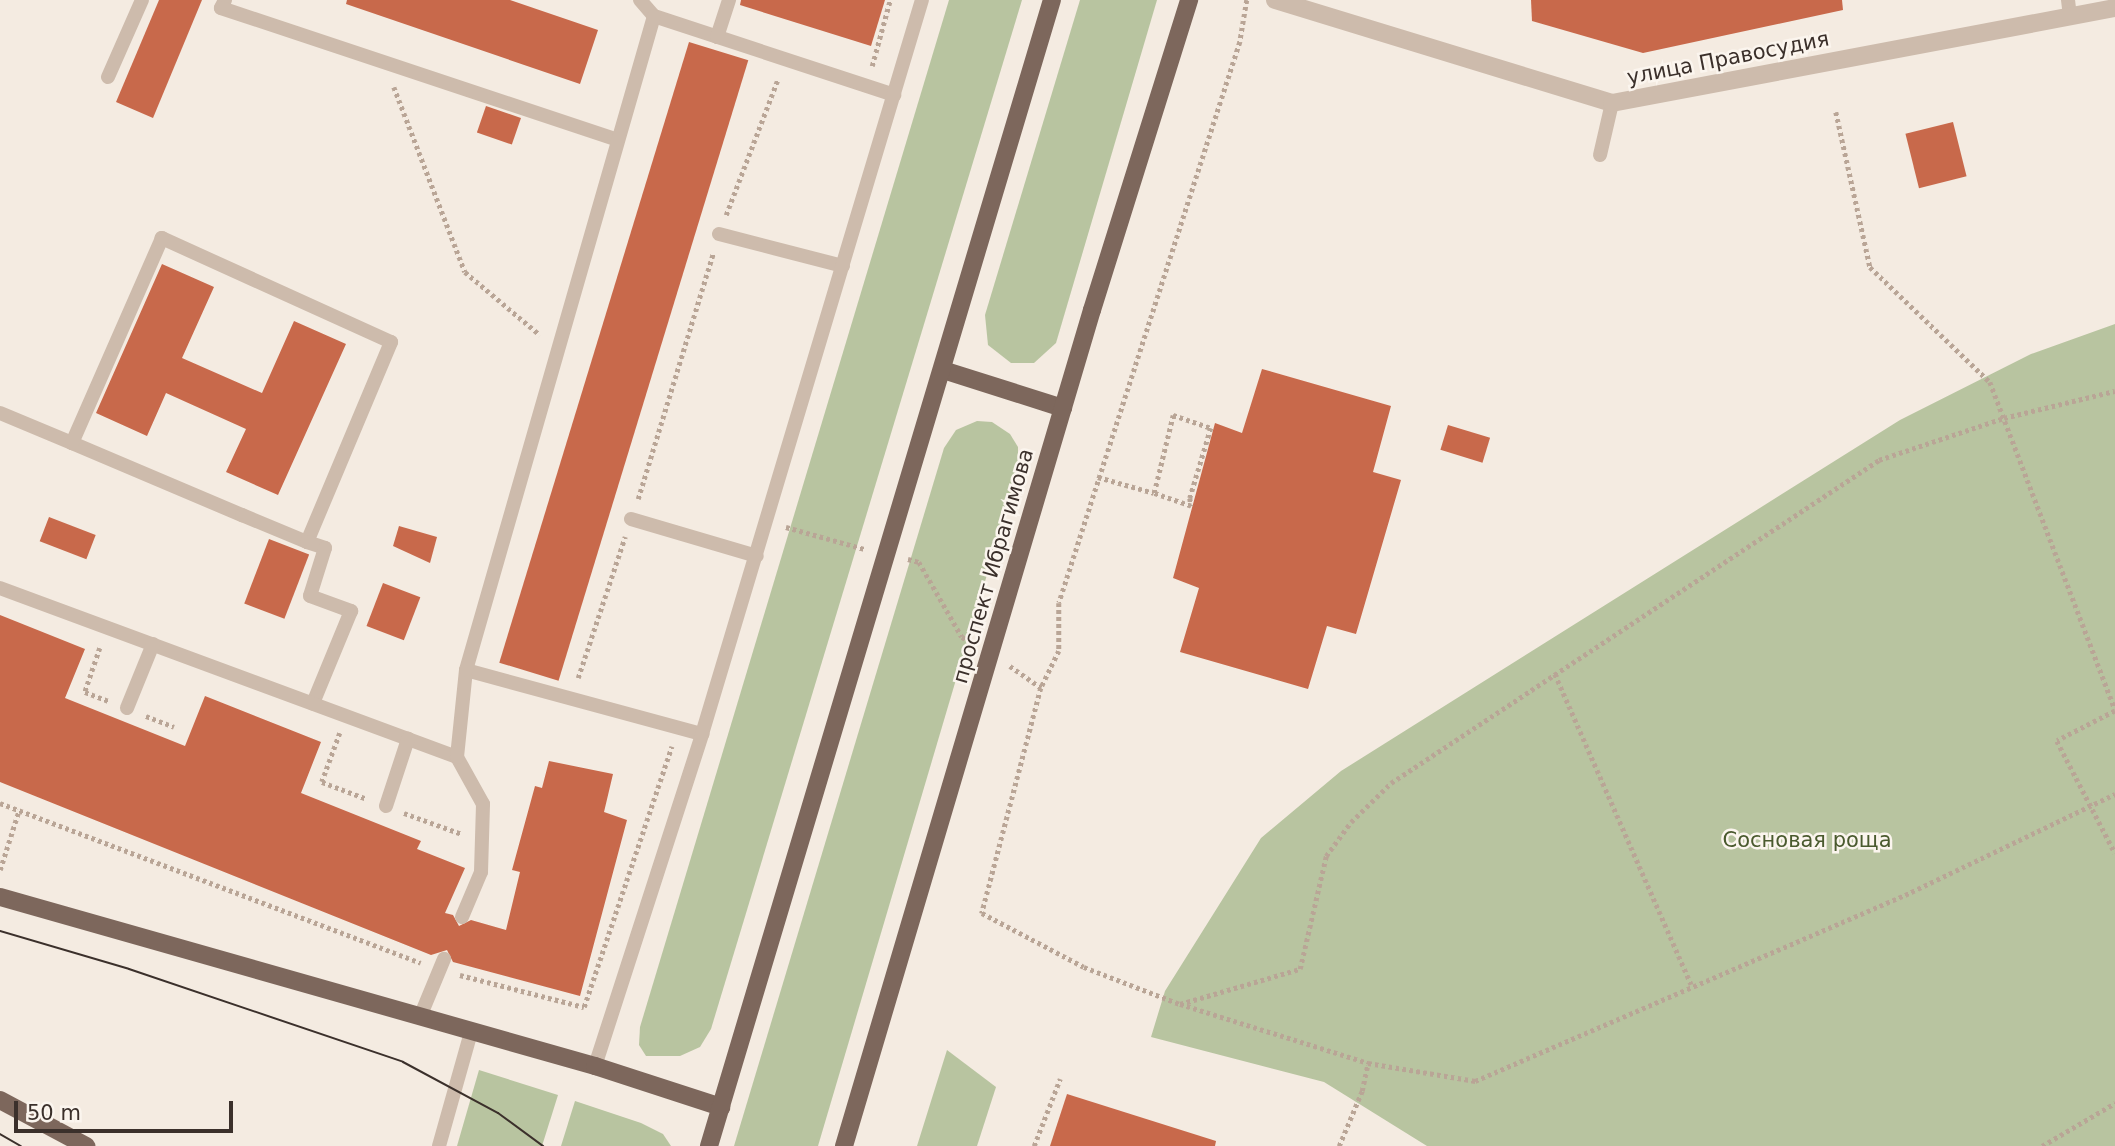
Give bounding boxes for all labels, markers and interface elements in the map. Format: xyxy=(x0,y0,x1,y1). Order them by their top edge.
street label: улица Правосудия xyxy=(1625,26,1831,90)
street label: проспект Ибрагимова xyxy=(947,446,1039,686)
park label: Сосновая роща xyxy=(1722,827,1892,853)
scale bar xyxy=(18,1086,236,1130)
text: 50 m xyxy=(27,1101,81,1125)

